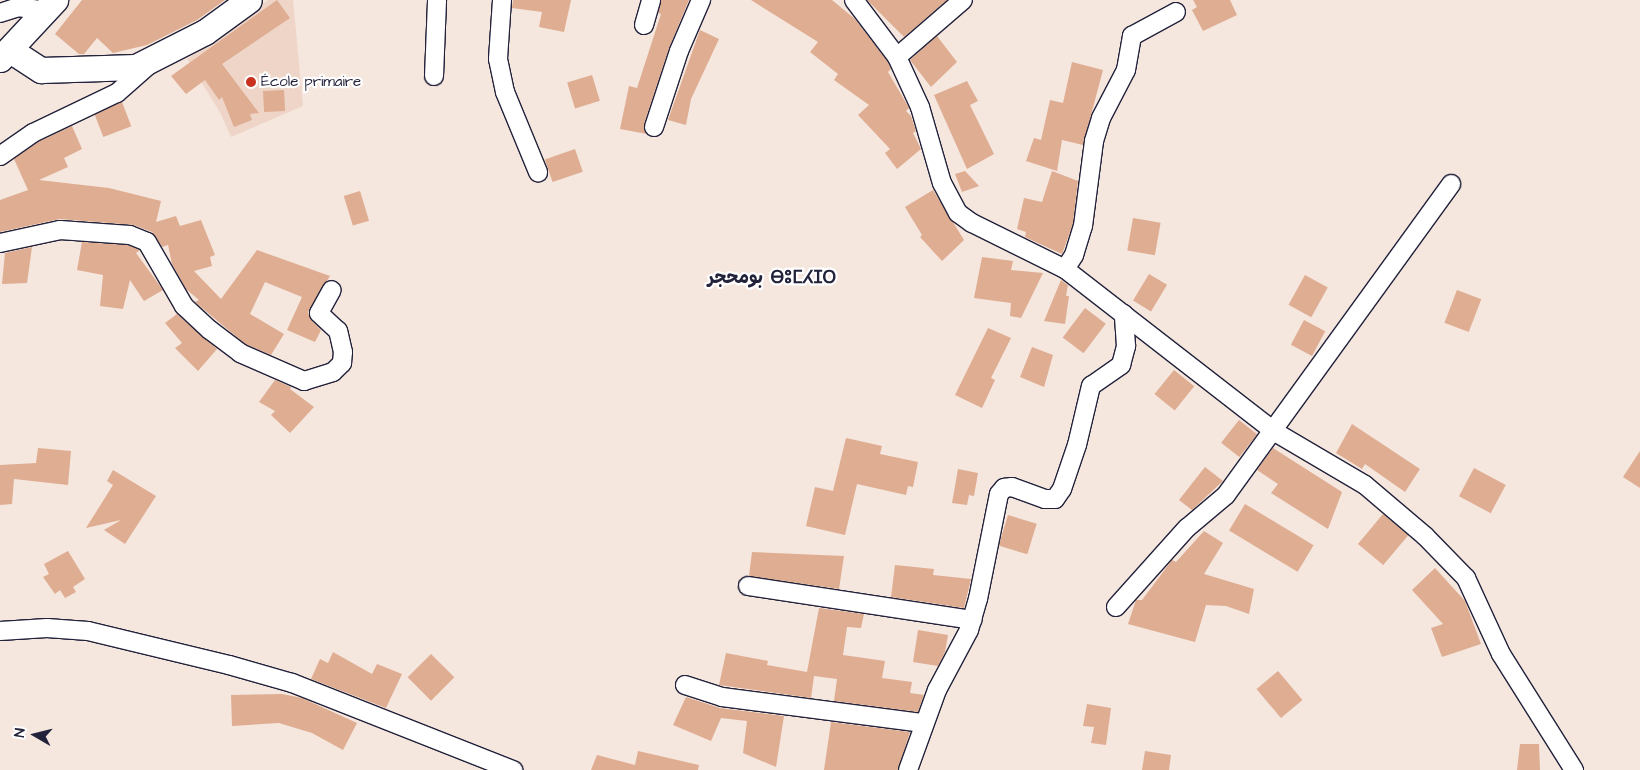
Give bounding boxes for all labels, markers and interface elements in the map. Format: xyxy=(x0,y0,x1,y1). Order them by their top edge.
place label: École primaire xyxy=(261,73,361,91)
marker: École primaire xyxy=(245,76,257,88)
district label: بومحجر ⴱⵓⵎⵃⵊⵔ xyxy=(708,267,836,289)
north arrow xyxy=(10,710,60,760)
text: N xyxy=(10,727,31,739)

